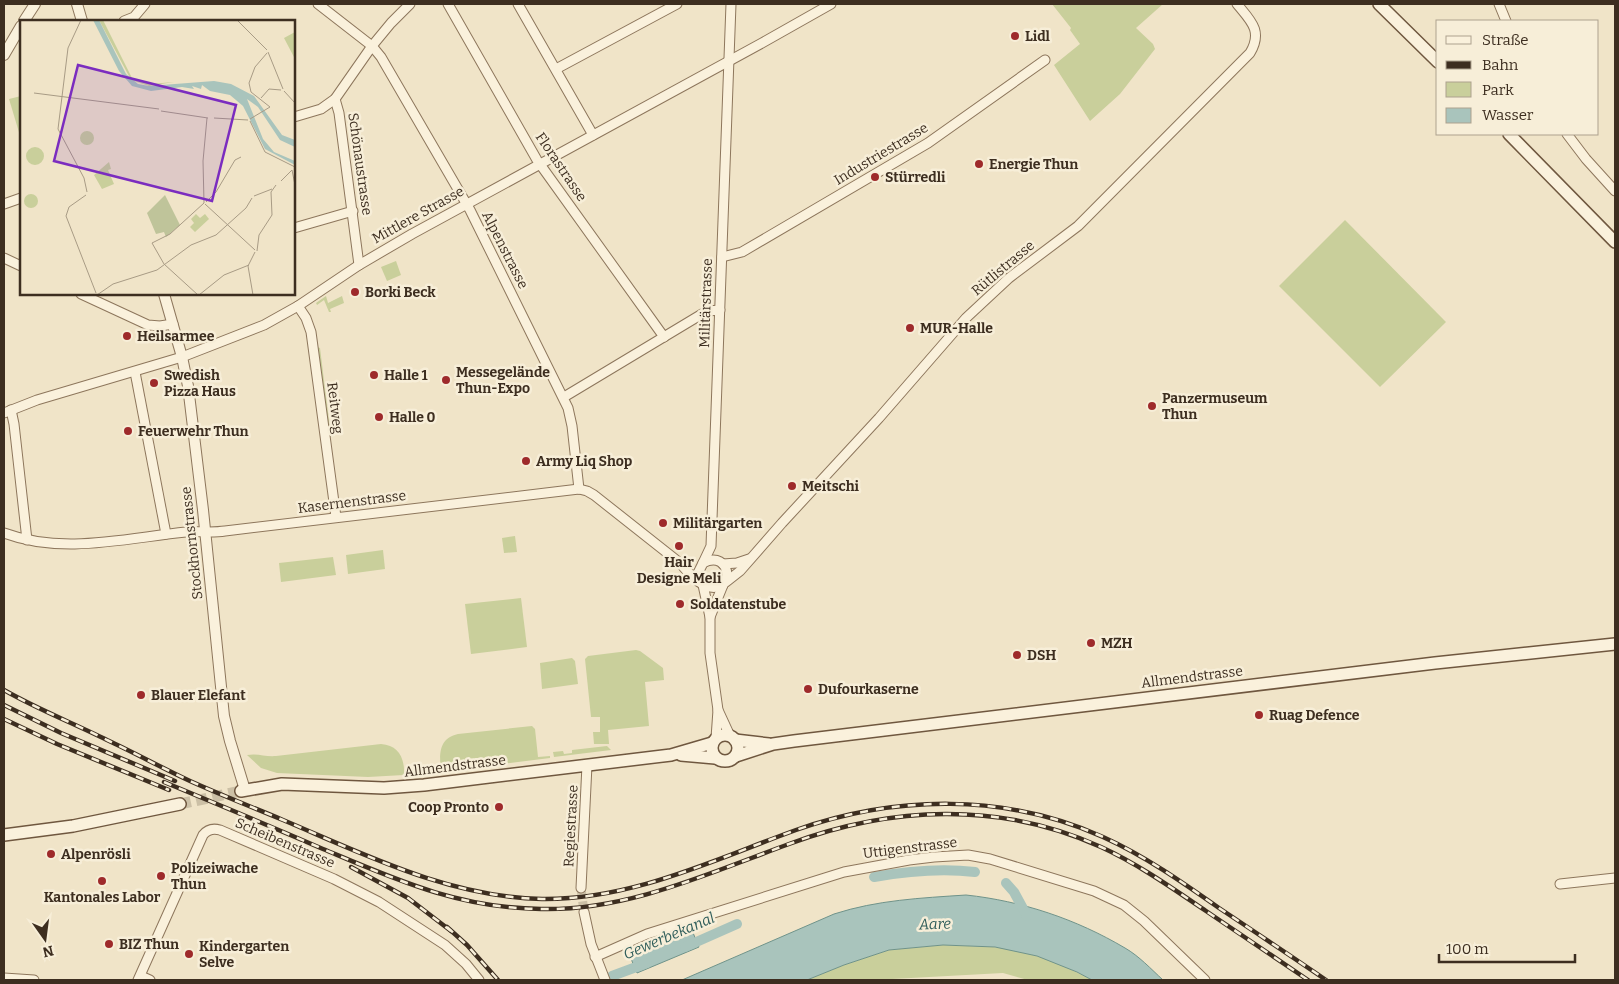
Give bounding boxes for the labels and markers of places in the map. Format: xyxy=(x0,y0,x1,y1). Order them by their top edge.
place label: Lidl xyxy=(1025,28,1051,45)
marker: Lidl xyxy=(1009,30,1021,42)
place label: Energie Thun xyxy=(989,156,1078,173)
marker: Energie Thun xyxy=(973,158,985,170)
place label: Stürredli xyxy=(885,169,946,186)
marker: Stürredli xyxy=(869,171,881,183)
place label: Borki Beck xyxy=(365,284,436,301)
marker: Borki Beck xyxy=(349,286,361,298)
place label: MUR-Halle xyxy=(920,320,993,337)
marker: MUR-Halle xyxy=(904,322,916,334)
place label: Heilsarmee xyxy=(137,328,215,345)
marker: Heilsarmee xyxy=(121,330,133,342)
place label: Messegelände Thun-Expo xyxy=(456,364,550,397)
place label: Swedish Pizza Haus xyxy=(164,367,236,400)
place label: Halle 1 xyxy=(384,367,428,384)
marker: Halle 1 xyxy=(368,369,380,381)
marker: Messegelände Thun-Expo xyxy=(440,374,452,386)
marker: Swedish Pizza Haus xyxy=(148,377,160,389)
place label: Panzermuseum Thun xyxy=(1162,390,1268,423)
marker: Panzermuseum Thun xyxy=(1146,400,1158,412)
place label: Halle 0 xyxy=(389,409,436,426)
marker: Halle 0 xyxy=(373,411,385,423)
place label: Feuerwehr Thun xyxy=(138,423,249,440)
marker: Feuerwehr Thun xyxy=(122,425,134,437)
place label: Army Liq Shop xyxy=(536,453,633,470)
marker: Army Liq Shop xyxy=(520,455,532,467)
place label: Meitschi xyxy=(802,478,860,495)
marker: Meitschi xyxy=(786,480,798,492)
place label: Militärgarten xyxy=(673,515,762,532)
marker: Militärgarten xyxy=(657,517,669,529)
marker: Hair Designe Meli xyxy=(673,540,685,552)
place label: Hair Designe Meli xyxy=(637,554,722,587)
place label: Soldatenstube xyxy=(690,596,786,613)
marker: Soldatenstube xyxy=(674,598,686,610)
place label: MZH xyxy=(1101,635,1133,652)
marker: MZH xyxy=(1085,637,1097,649)
place label: DSH xyxy=(1027,647,1056,664)
marker: DSH xyxy=(1011,649,1023,661)
place label: Dufourkaserne xyxy=(818,681,919,698)
marker: Dufourkaserne xyxy=(802,683,814,695)
place label: Blauer Elefant xyxy=(151,687,246,704)
marker: Blauer Elefant xyxy=(135,689,147,701)
place label: Ruag Defence xyxy=(1269,707,1360,724)
marker: Ruag Defence xyxy=(1253,709,1265,721)
place label: Coop Pronto xyxy=(408,799,489,816)
marker: Coop Pronto xyxy=(493,801,505,813)
place label: Alpenrösli xyxy=(61,846,131,863)
marker: Alpenrösli xyxy=(45,848,57,860)
place label: Polizeiwache Thun xyxy=(171,860,258,893)
marker: Polizeiwache Thun xyxy=(155,870,167,882)
marker: Kantonales Labor xyxy=(96,875,108,887)
place label: Kantonales Labor xyxy=(44,889,161,906)
place label: BIZ Thun xyxy=(119,936,179,953)
marker: BIZ Thun xyxy=(103,938,115,950)
place label: Kindergarten Selve xyxy=(199,938,289,971)
marker: Kindergarten Selve xyxy=(183,948,195,960)

